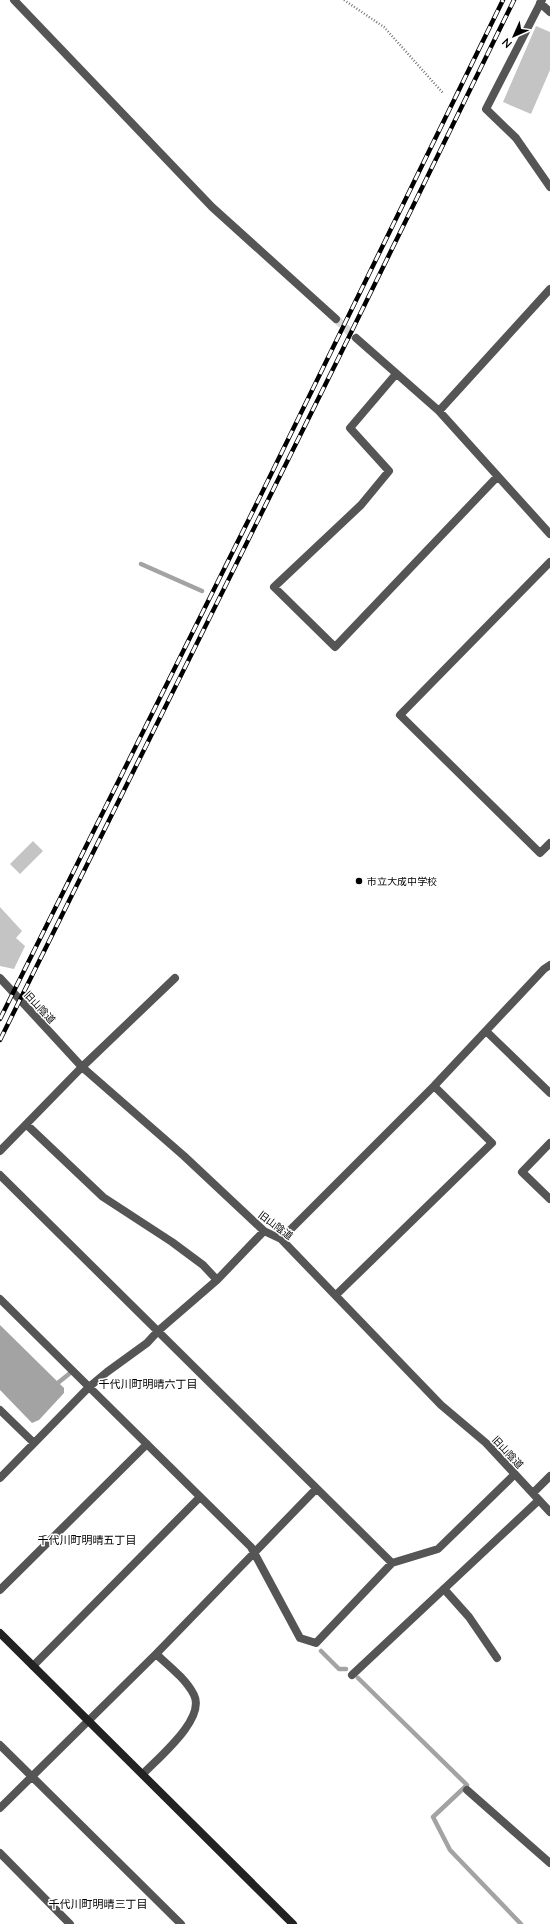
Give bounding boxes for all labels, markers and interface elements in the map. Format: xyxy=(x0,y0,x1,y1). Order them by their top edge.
north arrow xyxy=(494,16,534,56)
text: N xyxy=(499,36,514,51)
place label: 市立大成中学校 xyxy=(367,875,437,887)
marker: 市立大成中学校 xyxy=(354,876,364,886)
street label: 旧山陰道 xyxy=(22,988,58,1026)
street label: 旧山陰道 xyxy=(256,1208,296,1242)
district label: 千代川町明晴六丁目 xyxy=(99,1377,198,1390)
street label: 旧山陰道 xyxy=(490,1433,526,1471)
district label: 千代川町明晴五丁目 xyxy=(38,1533,137,1546)
district label: 千代川町明晴三丁目 xyxy=(49,1897,148,1910)

